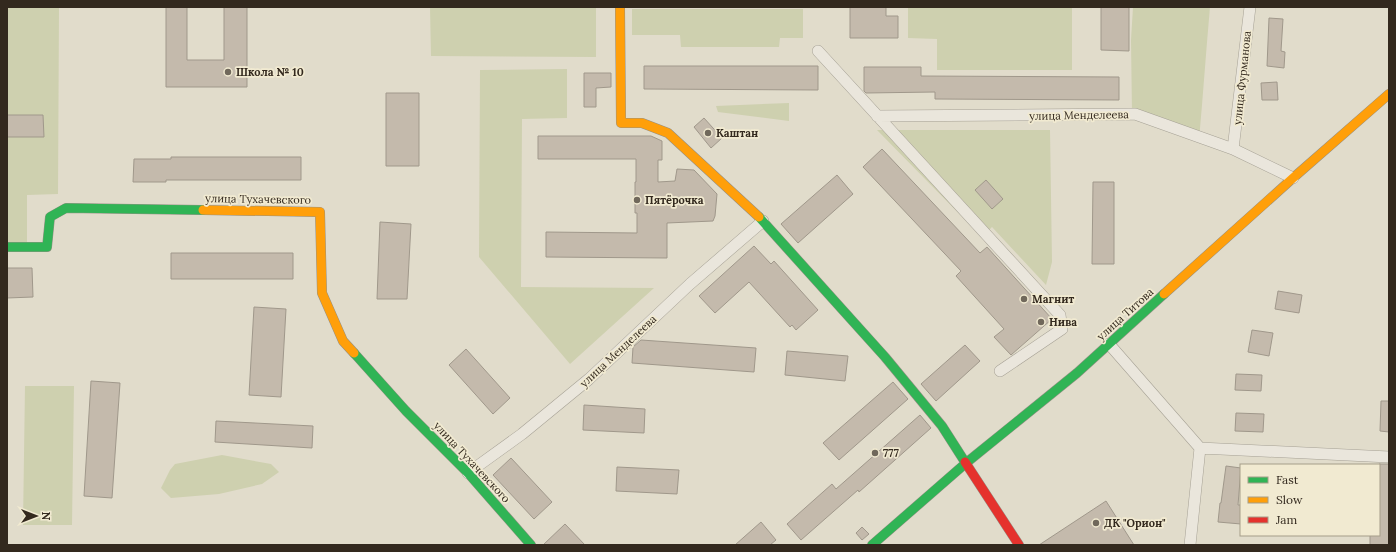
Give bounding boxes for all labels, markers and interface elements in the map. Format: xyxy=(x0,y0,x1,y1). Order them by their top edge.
street label: улица Фурманова xyxy=(1230,30,1254,126)
place label: Школа № 10 xyxy=(236,65,304,79)
marker: Школа № 10 xyxy=(223,67,233,77)
street label: улица Менделеева xyxy=(1029,107,1129,123)
place label: Каштан xyxy=(716,126,758,140)
marker: Каштан xyxy=(703,128,713,138)
street label: улица Тухачевского xyxy=(205,191,311,207)
place label: Пятёрочка xyxy=(645,193,704,207)
marker: Пятёрочка xyxy=(632,195,642,205)
street label: улица Титова xyxy=(1094,285,1157,343)
place label: Магнит xyxy=(1032,292,1074,306)
marker: Магнит xyxy=(1019,294,1029,304)
street label: улица Менделеева xyxy=(577,312,659,390)
place label: Нива xyxy=(1049,315,1077,329)
marker: Нива xyxy=(1036,317,1046,327)
street label: улица Тухачевского xyxy=(431,418,513,506)
place label: 777 xyxy=(883,446,899,460)
marker: 777 xyxy=(870,448,880,458)
legend xyxy=(1240,464,1380,536)
text: Fast xyxy=(1276,472,1299,487)
text: Slow xyxy=(1276,492,1303,507)
north arrow xyxy=(16,496,56,536)
text: N xyxy=(39,512,53,521)
text: Jam xyxy=(1275,512,1297,527)
place label: ДК "Орион" xyxy=(1104,516,1166,530)
marker: ДК "Орион" xyxy=(1091,518,1101,528)

